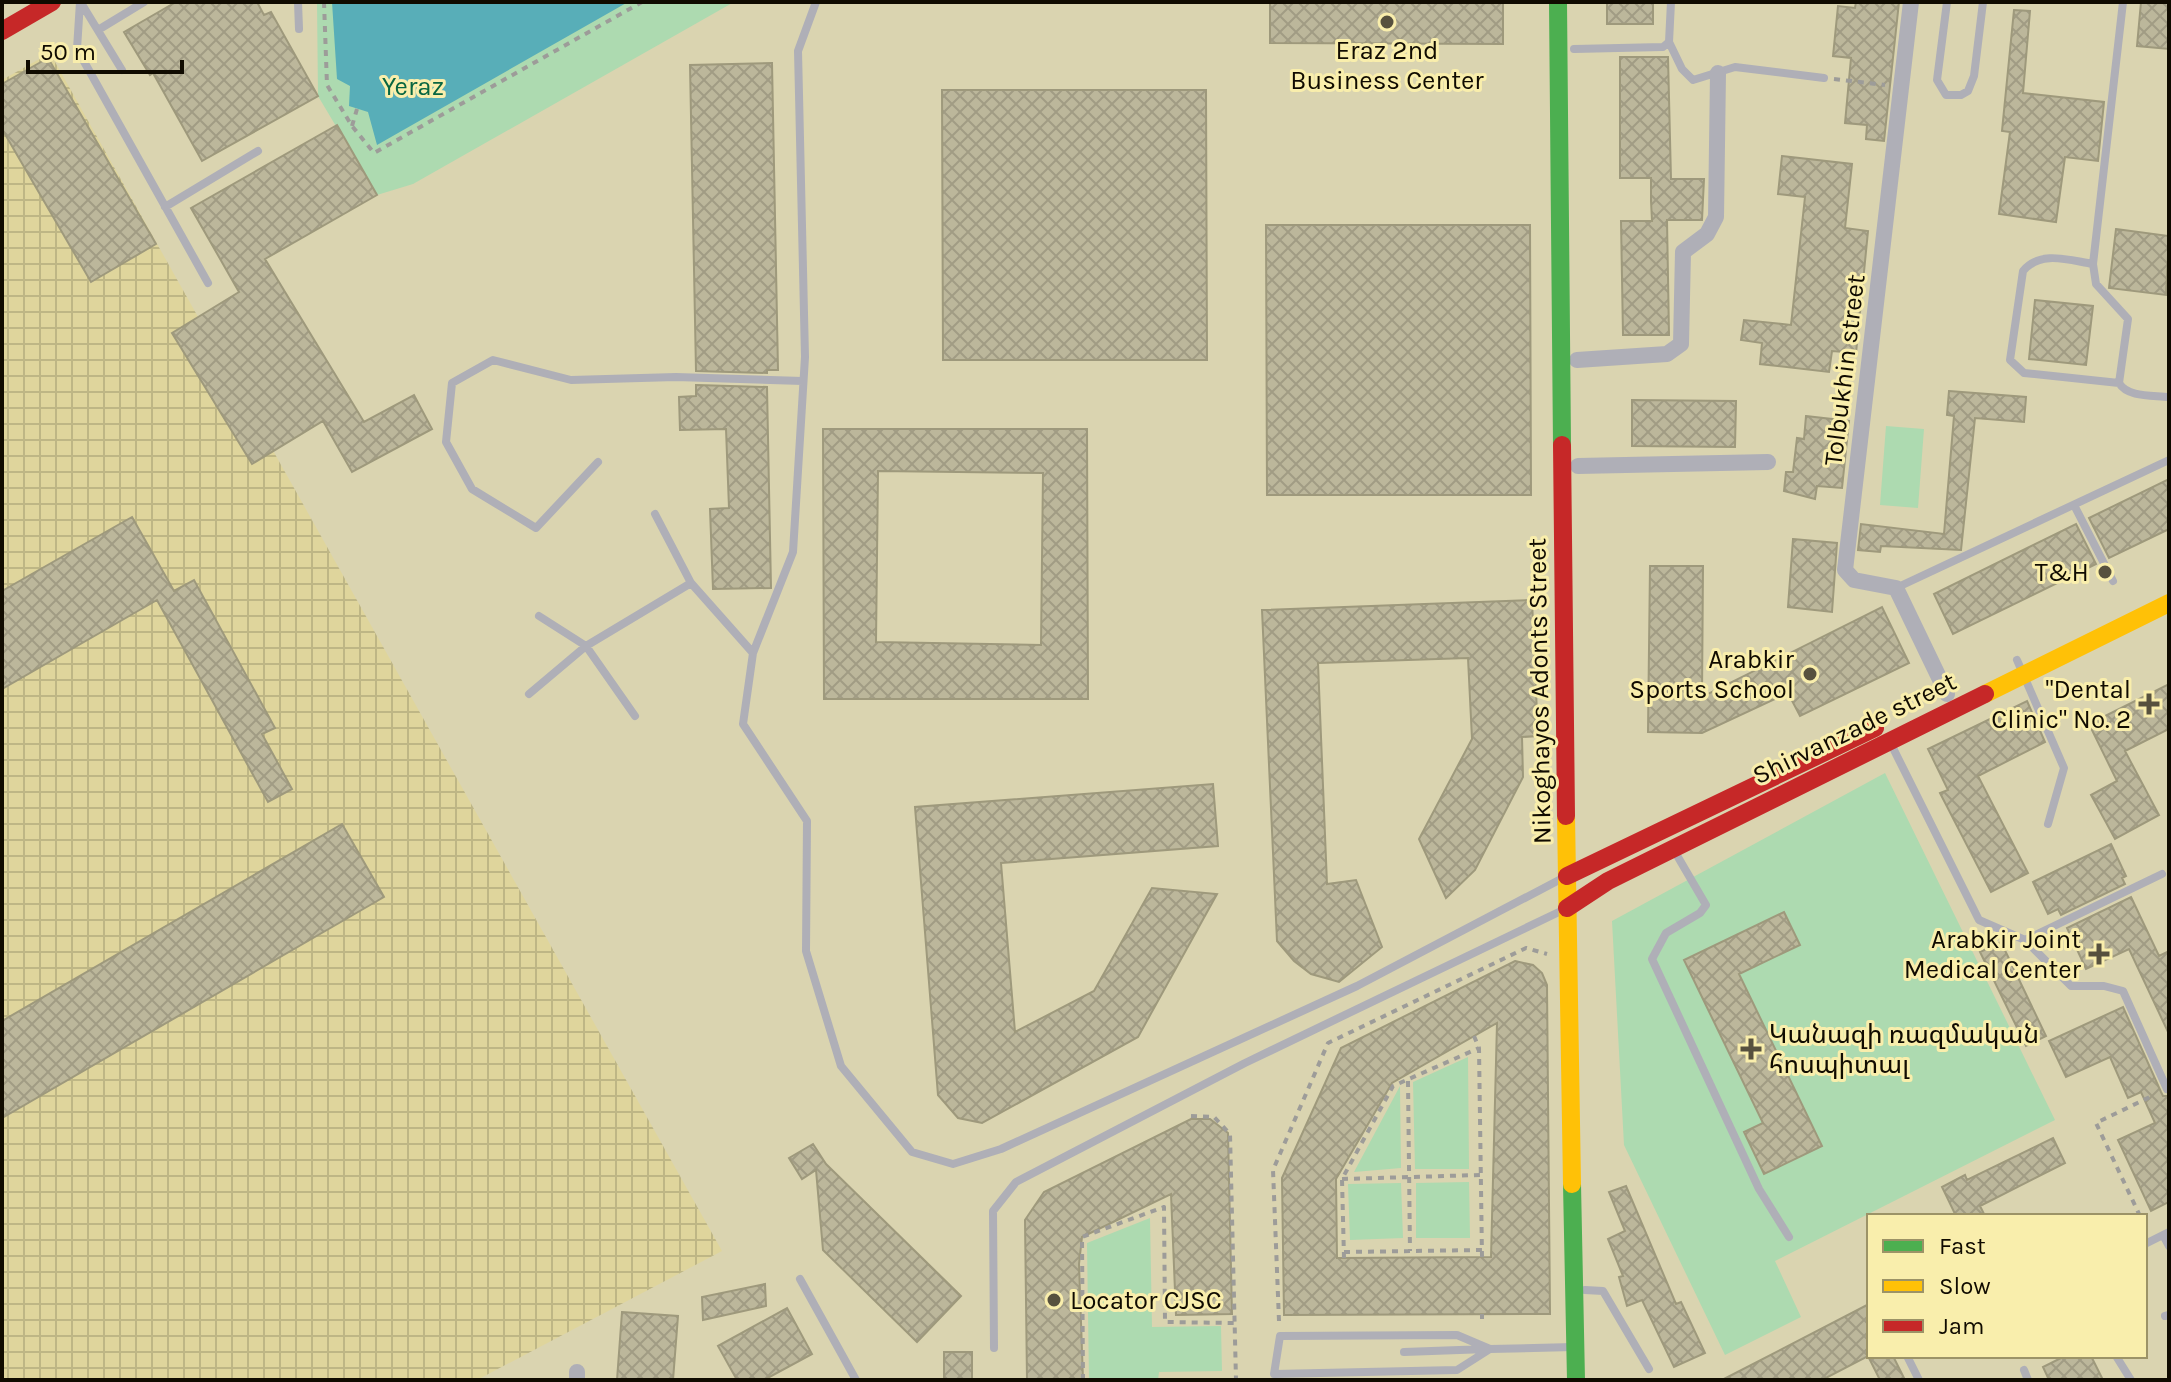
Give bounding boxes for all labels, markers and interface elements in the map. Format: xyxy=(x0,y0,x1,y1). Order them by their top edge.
marker: Eraz 2nd Business Center xyxy=(1378,13,1396,31)
scale bar xyxy=(28,24,182,74)
place label: Eraz 2nd Business Center xyxy=(1290,35,1484,96)
text: 50 m xyxy=(40,38,96,66)
park label: Yeraz xyxy=(382,71,444,102)
street label: Tolbukhin street xyxy=(1817,272,1872,468)
street label: Nikoghayos Adonts Street xyxy=(1521,537,1558,844)
place label: T&H xyxy=(2035,557,2089,588)
marker: T&H xyxy=(2096,563,2114,581)
place label: Arabkir Sports School xyxy=(1629,644,1795,705)
marker: Arabkir Sports School xyxy=(1801,665,1819,683)
street label: Shirvanzade street xyxy=(1747,666,1961,791)
place label: "Dental Clinic" No. 2 xyxy=(1991,674,2131,735)
marker: "Dental Clinic" No. 2 xyxy=(2138,693,2160,715)
place label: Arabkir Joint Medical Center xyxy=(1904,924,2082,985)
marker: Arabkir Joint Medical Center xyxy=(2088,943,2110,965)
place label: Կանազի ռազմական հոսպիտալ xyxy=(1769,1019,2039,1080)
marker: Կանազի ռազմական հոսպիտալ xyxy=(1740,1038,1762,1060)
legend xyxy=(1867,1214,2147,1358)
text: Fast xyxy=(1939,1232,1986,1260)
text: Slow xyxy=(1939,1272,1991,1300)
place label: Locator CJSC xyxy=(1070,1285,1222,1316)
marker: Locator CJSC xyxy=(1045,1291,1063,1309)
text: Jam xyxy=(1939,1312,1984,1340)

